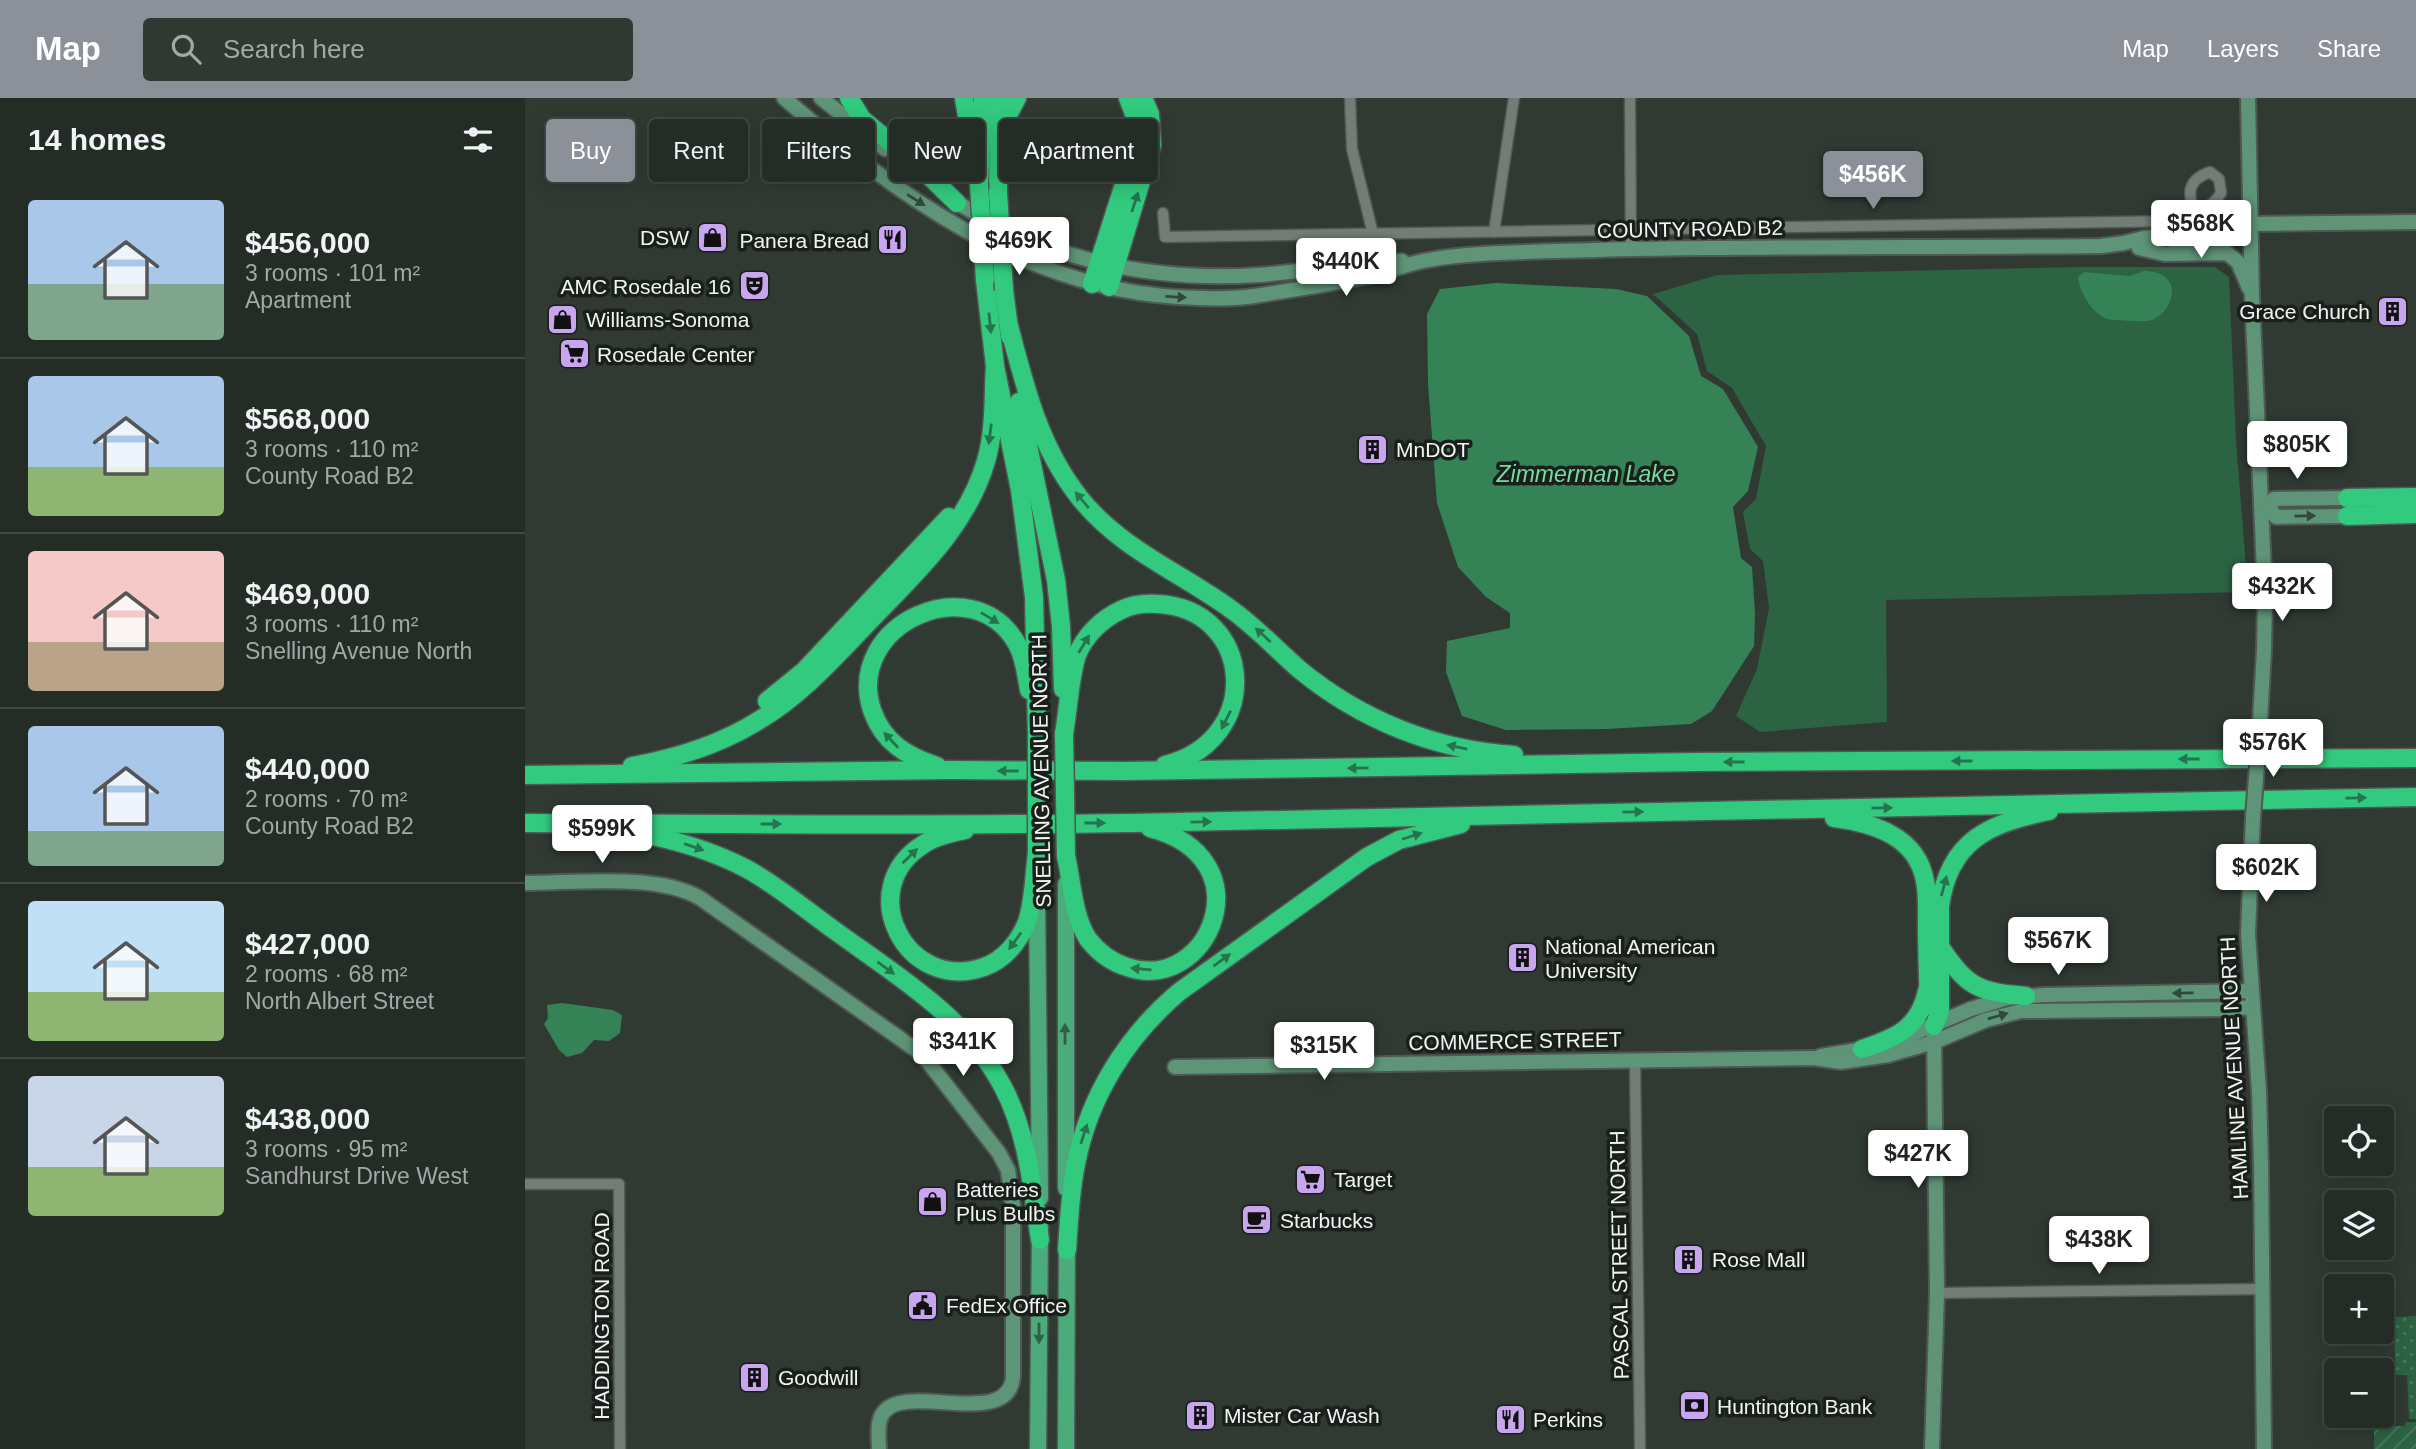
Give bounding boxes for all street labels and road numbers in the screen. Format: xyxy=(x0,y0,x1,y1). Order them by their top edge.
street label: COUNTY ROAD B2 xyxy=(1597,216,1783,242)
street label: SNELLING AVENUE NORTH xyxy=(1027,634,1055,908)
street label: HAMLINE AVENUE NORTH xyxy=(2216,936,2252,1200)
street label: COMMERCE STREET xyxy=(1408,1028,1622,1054)
street label: PASCAL STREET NORTH xyxy=(1605,1130,1633,1380)
street label: HADDINGTON ROAD xyxy=(590,1212,613,1420)

